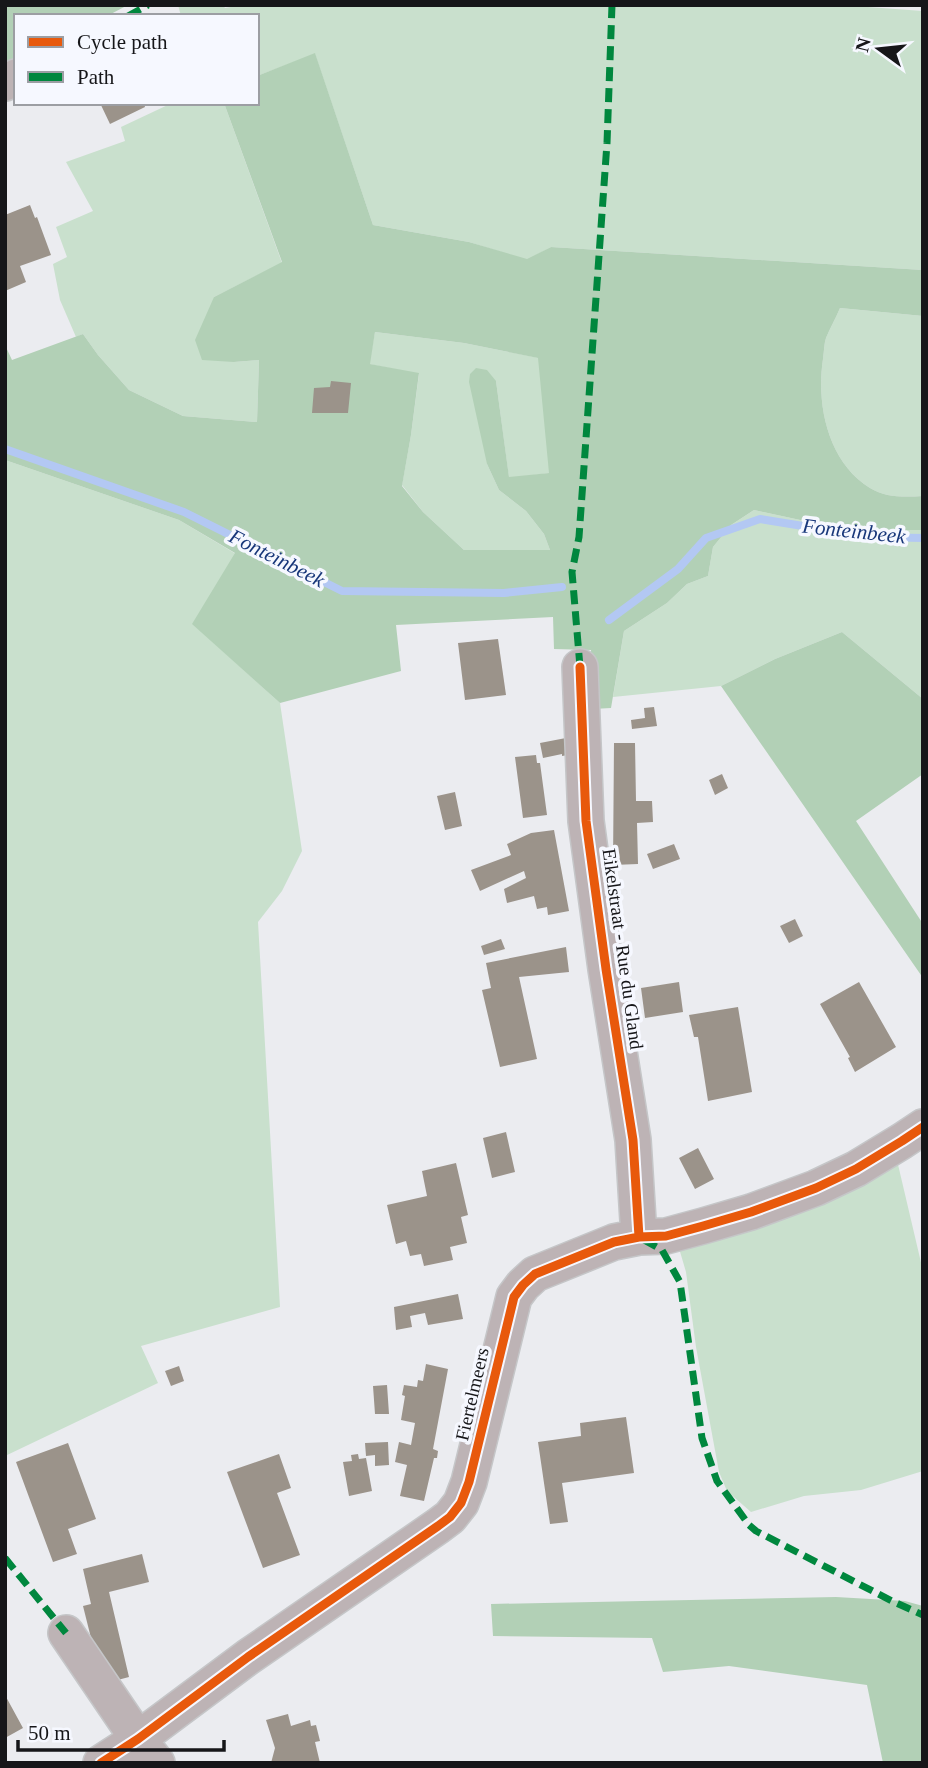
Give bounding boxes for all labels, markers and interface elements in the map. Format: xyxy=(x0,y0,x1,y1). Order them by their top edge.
legend xyxy=(14,14,259,105)
north arrow xyxy=(844,14,914,84)
text: Cycle path xyxy=(77,30,168,54)
text: N xyxy=(851,35,875,54)
text: Path xyxy=(77,65,115,89)
water label: Fonteinbeek xyxy=(800,514,908,548)
water label: Fonteinbeek xyxy=(224,523,329,593)
street label: Eikelstraat - Rue du Gland xyxy=(599,847,648,1051)
street label: Fiertelmeers xyxy=(451,1345,493,1443)
scale bar xyxy=(18,1708,224,1752)
text: 50 m xyxy=(28,1721,71,1745)

